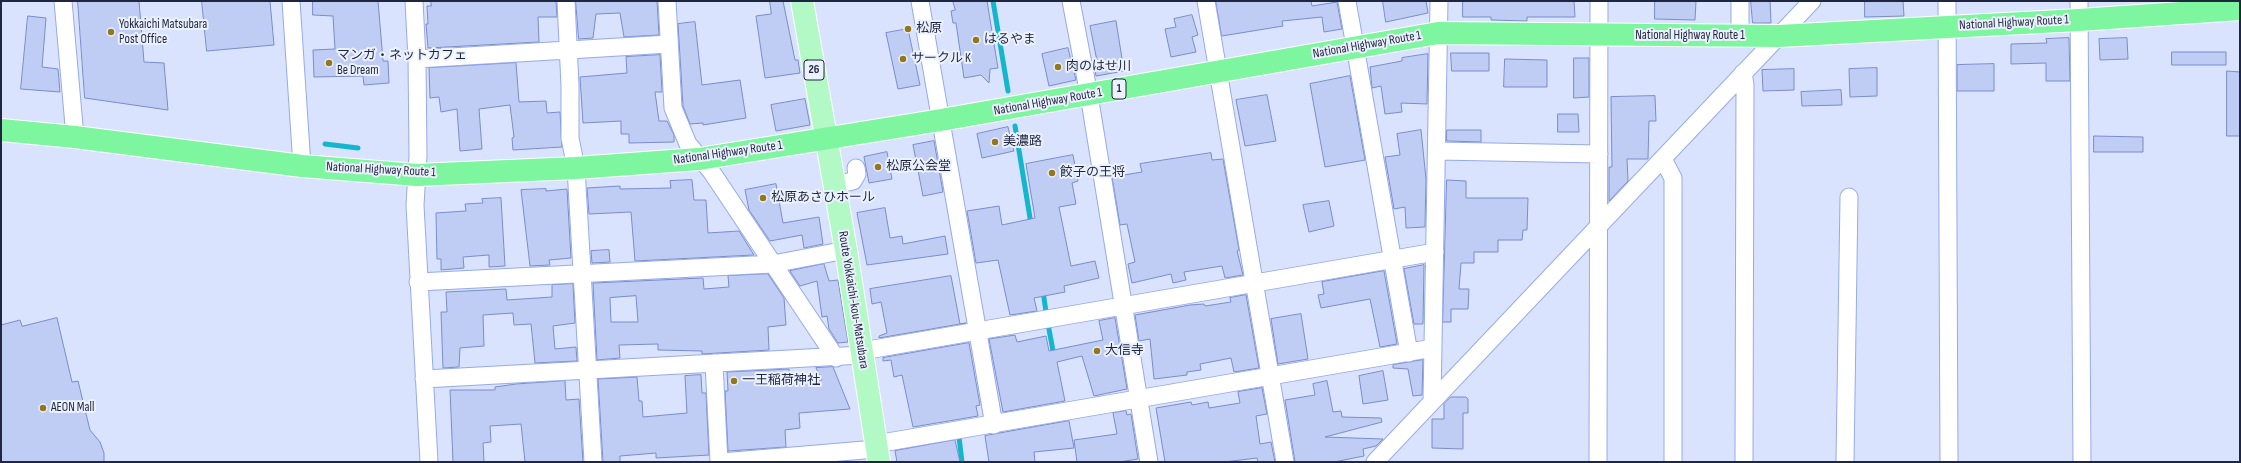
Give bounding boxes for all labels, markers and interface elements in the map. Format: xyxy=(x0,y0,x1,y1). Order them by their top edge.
street label: National Highway Route 1 xyxy=(1959,12,2069,34)
place label: Yokkaichi Matsubara Post Office xyxy=(119,17,207,48)
place label: 松原 xyxy=(916,21,942,37)
marker: 松原 xyxy=(903,24,913,34)
marker: Yokkaichi Matsubara Post Office xyxy=(106,27,116,37)
street label: National Highway Route 1 xyxy=(1312,28,1422,62)
street label: National Highway Route 1 xyxy=(1635,28,1745,44)
place label: はるやま xyxy=(984,32,1036,48)
marker: はるやま xyxy=(971,35,981,45)
place label: マンガ・ネットカフェ Be Dream xyxy=(337,48,467,79)
place label: サークル K xyxy=(911,51,971,67)
marker: サークル K xyxy=(898,54,908,64)
marker: マンガ・ネットカフェ Be Dream xyxy=(324,58,334,68)
place label: 肉のはせ川 xyxy=(1066,59,1131,75)
road number: 26 xyxy=(804,60,824,80)
marker: 肉のはせ川 xyxy=(1053,62,1063,72)
road number: 1 xyxy=(1112,79,1126,99)
street label: National Highway Route 1 xyxy=(993,85,1103,119)
place label: 美濃路 xyxy=(1003,134,1042,150)
marker: 美濃路 xyxy=(990,137,1000,147)
street label: National Highway Route 1 xyxy=(673,138,783,168)
street label: National Highway Route 1 xyxy=(326,159,436,181)
place label: 松原公会堂 xyxy=(886,159,951,175)
marker: 松原公会堂 xyxy=(873,162,883,172)
place label: 餃子の王将 xyxy=(1060,165,1125,181)
marker: 餃子の王将 xyxy=(1047,168,1057,178)
place label: 松原あさひホール xyxy=(771,190,875,206)
marker: 松原あさひホール xyxy=(758,193,768,203)
street label: Route Yokkaichi-kou-Matsubara xyxy=(834,230,872,370)
place label: 大信寺 xyxy=(1105,343,1144,359)
marker: 大信寺 xyxy=(1092,346,1102,356)
place label: 一王稲荷神社 xyxy=(742,373,820,389)
marker: 一王稲荷神社 xyxy=(729,376,739,386)
place label: AEON Mall xyxy=(51,400,94,416)
marker: AEON Mall xyxy=(38,403,48,413)

